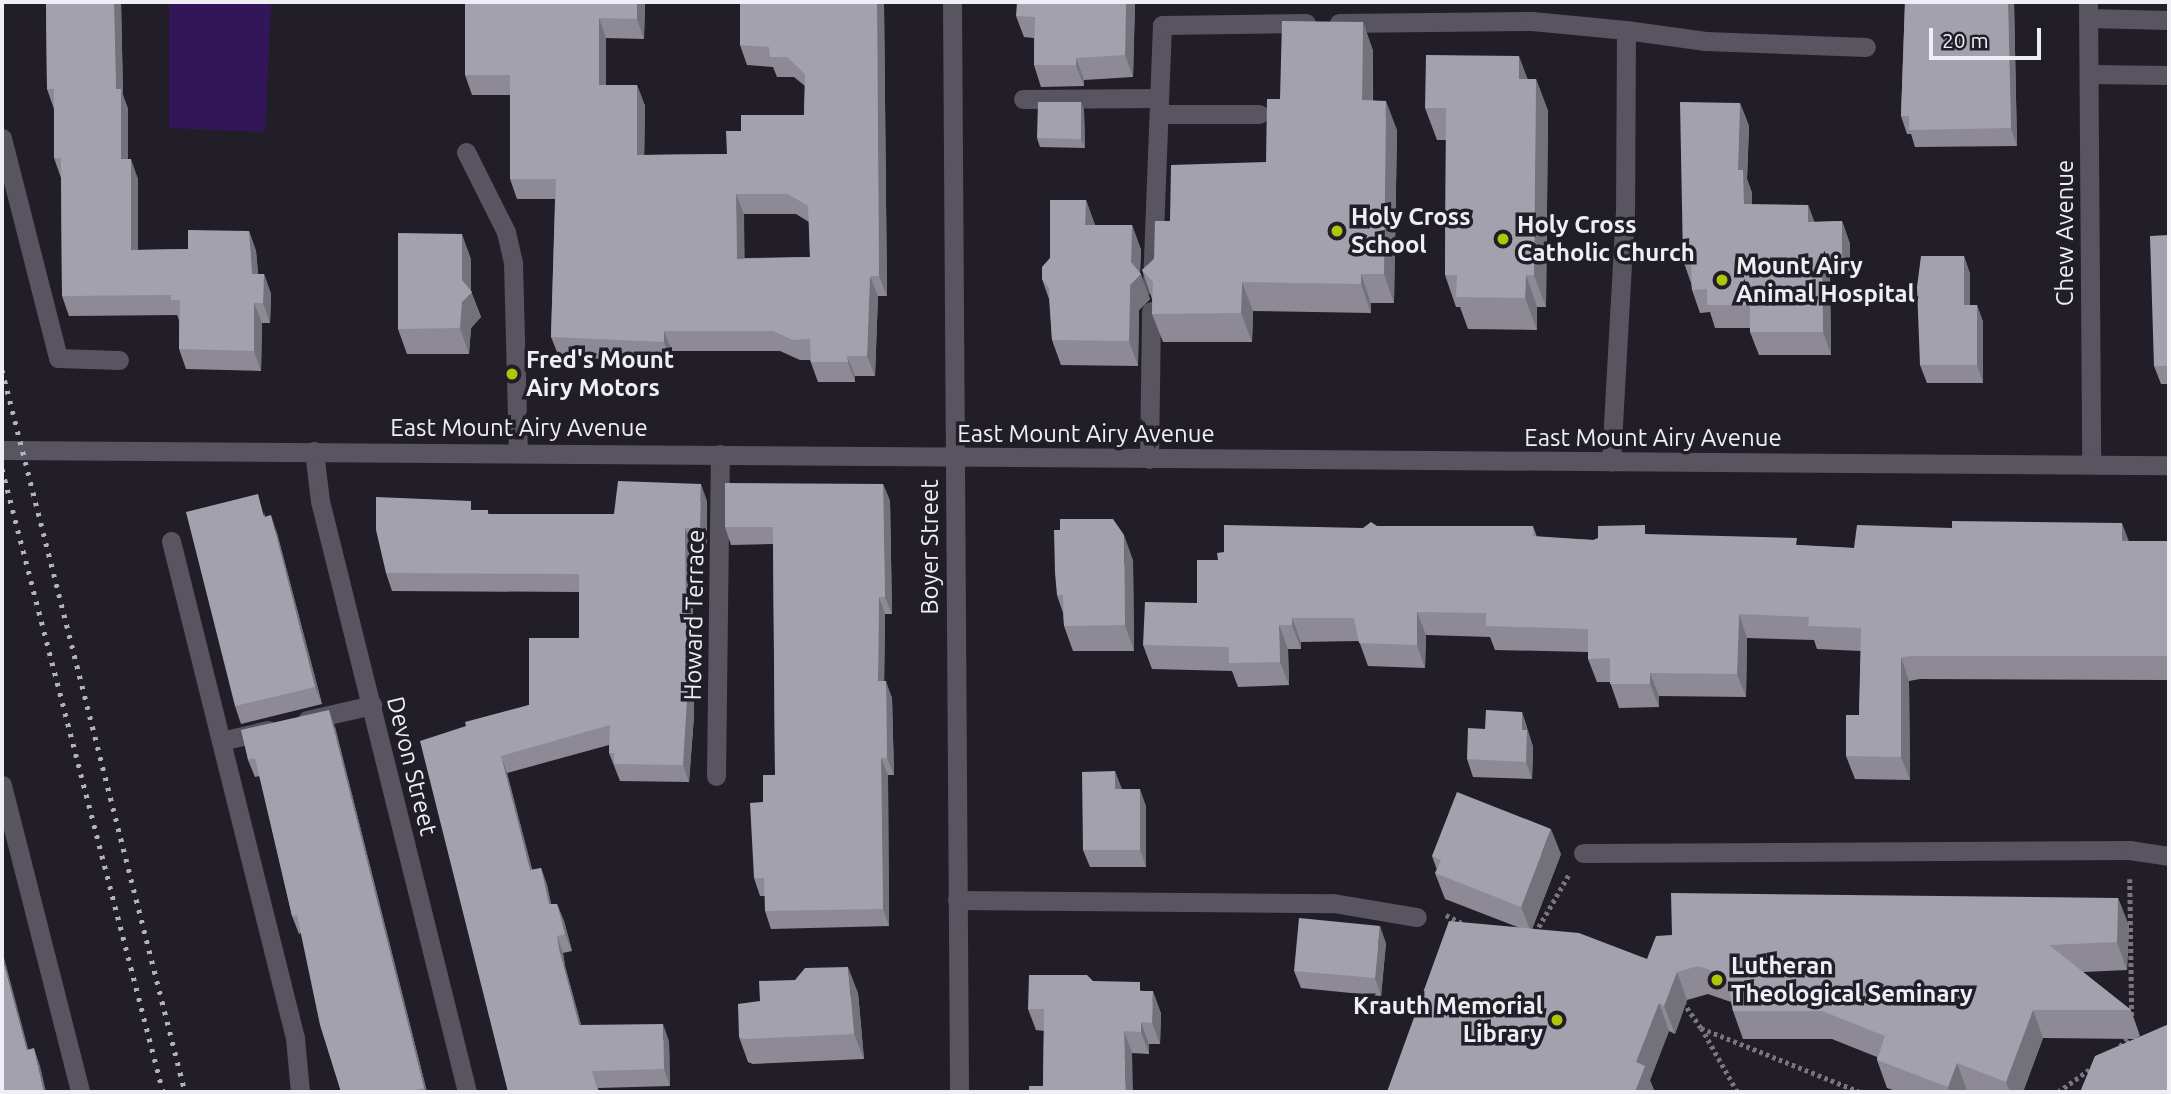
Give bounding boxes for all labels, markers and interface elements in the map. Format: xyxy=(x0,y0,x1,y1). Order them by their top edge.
scale bar xyxy=(1933,14,2045,58)
text: 20 m xyxy=(1942,28,1989,52)
street label: Chew Avenue xyxy=(2051,160,2079,306)
place label: Holy Cross School xyxy=(1351,203,1470,259)
place label: Holy Cross Catholic Church xyxy=(1517,211,1695,267)
marker: Holy Cross School xyxy=(1329,223,1345,239)
marker: Holy Cross Catholic Church xyxy=(1495,231,1511,247)
place label: Mount Airy Animal Hospital xyxy=(1736,252,1915,308)
marker: Mount Airy Animal Hospital xyxy=(1714,272,1730,288)
place label: Fred's Mount Airy Motors xyxy=(526,346,674,402)
marker: Fred's Mount Airy Motors xyxy=(504,366,520,382)
street label: East Mount Airy Avenue xyxy=(390,414,648,442)
street label: East Mount Airy Avenue xyxy=(957,420,1215,448)
street label: East Mount Airy Avenue xyxy=(1524,424,1782,452)
street label: Boyer Street xyxy=(916,479,944,615)
street label: Howard Terrace xyxy=(678,529,710,701)
street label: Devon Street xyxy=(381,694,443,838)
place label: Lutheran Theological Seminary xyxy=(1731,952,1973,1008)
marker: Lutheran Theological Seminary xyxy=(1709,972,1725,988)
place label: Krauth Memorial Library xyxy=(1353,992,1543,1048)
marker: Krauth Memorial Library xyxy=(1549,1012,1565,1028)

